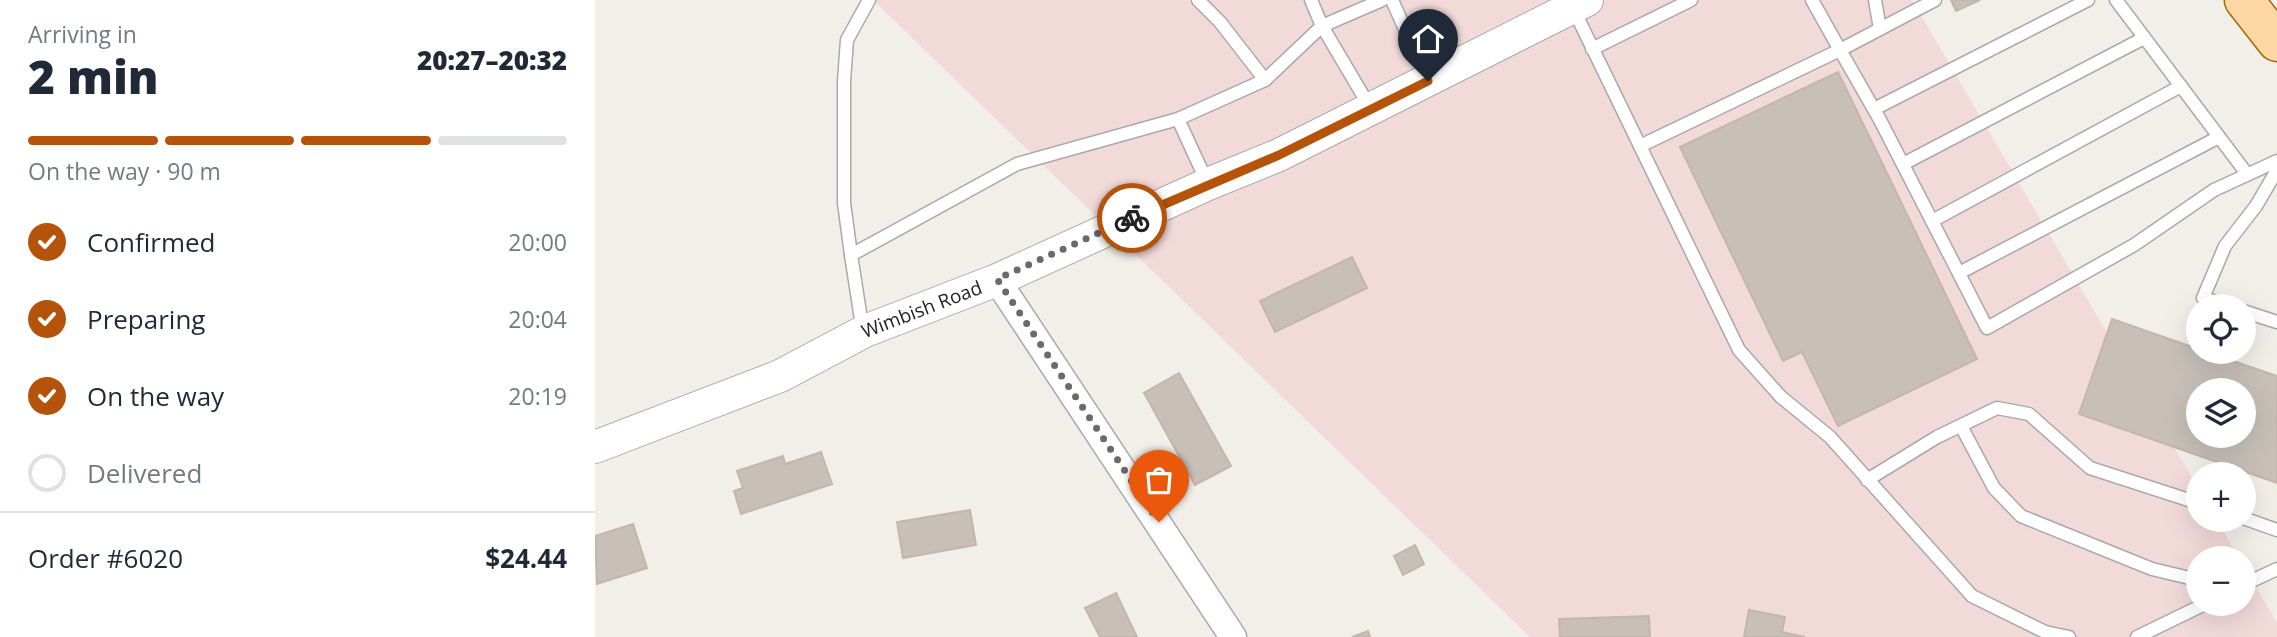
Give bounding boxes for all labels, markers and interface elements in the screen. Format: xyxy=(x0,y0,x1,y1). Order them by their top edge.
pin xyxy=(1398,9,1458,81)
text: Arriving in xyxy=(28,18,137,50)
icon: home xyxy=(1409,20,1447,58)
text: 20:27–20:32 xyxy=(417,42,567,78)
text: 2 min xyxy=(28,45,159,107)
text: On the way · 90 m xyxy=(28,155,221,187)
courier xyxy=(1097,183,1167,253)
icon: bike xyxy=(1113,199,1151,237)
icon: check xyxy=(28,223,66,261)
text: Confirmed xyxy=(87,224,215,260)
text: 20:00 xyxy=(508,226,567,258)
street label: Wimbish Road xyxy=(857,274,986,344)
map controls xyxy=(2186,294,2256,616)
button: locate xyxy=(2186,294,2256,364)
icon: check xyxy=(28,300,66,338)
text: Preparing xyxy=(87,301,205,337)
text: 20:04 xyxy=(508,303,567,335)
icon: check xyxy=(28,377,66,415)
text: On the way xyxy=(87,378,224,414)
button: layers xyxy=(2186,378,2256,448)
text: 20:19 xyxy=(508,380,567,412)
pin xyxy=(1129,450,1189,522)
text: Delivered xyxy=(87,455,202,491)
icon: bag xyxy=(1140,461,1178,499)
button: + xyxy=(2186,462,2256,532)
text: Order #6020 xyxy=(28,540,183,576)
text: $24.44 xyxy=(485,540,567,576)
button: − xyxy=(2186,546,2256,616)

